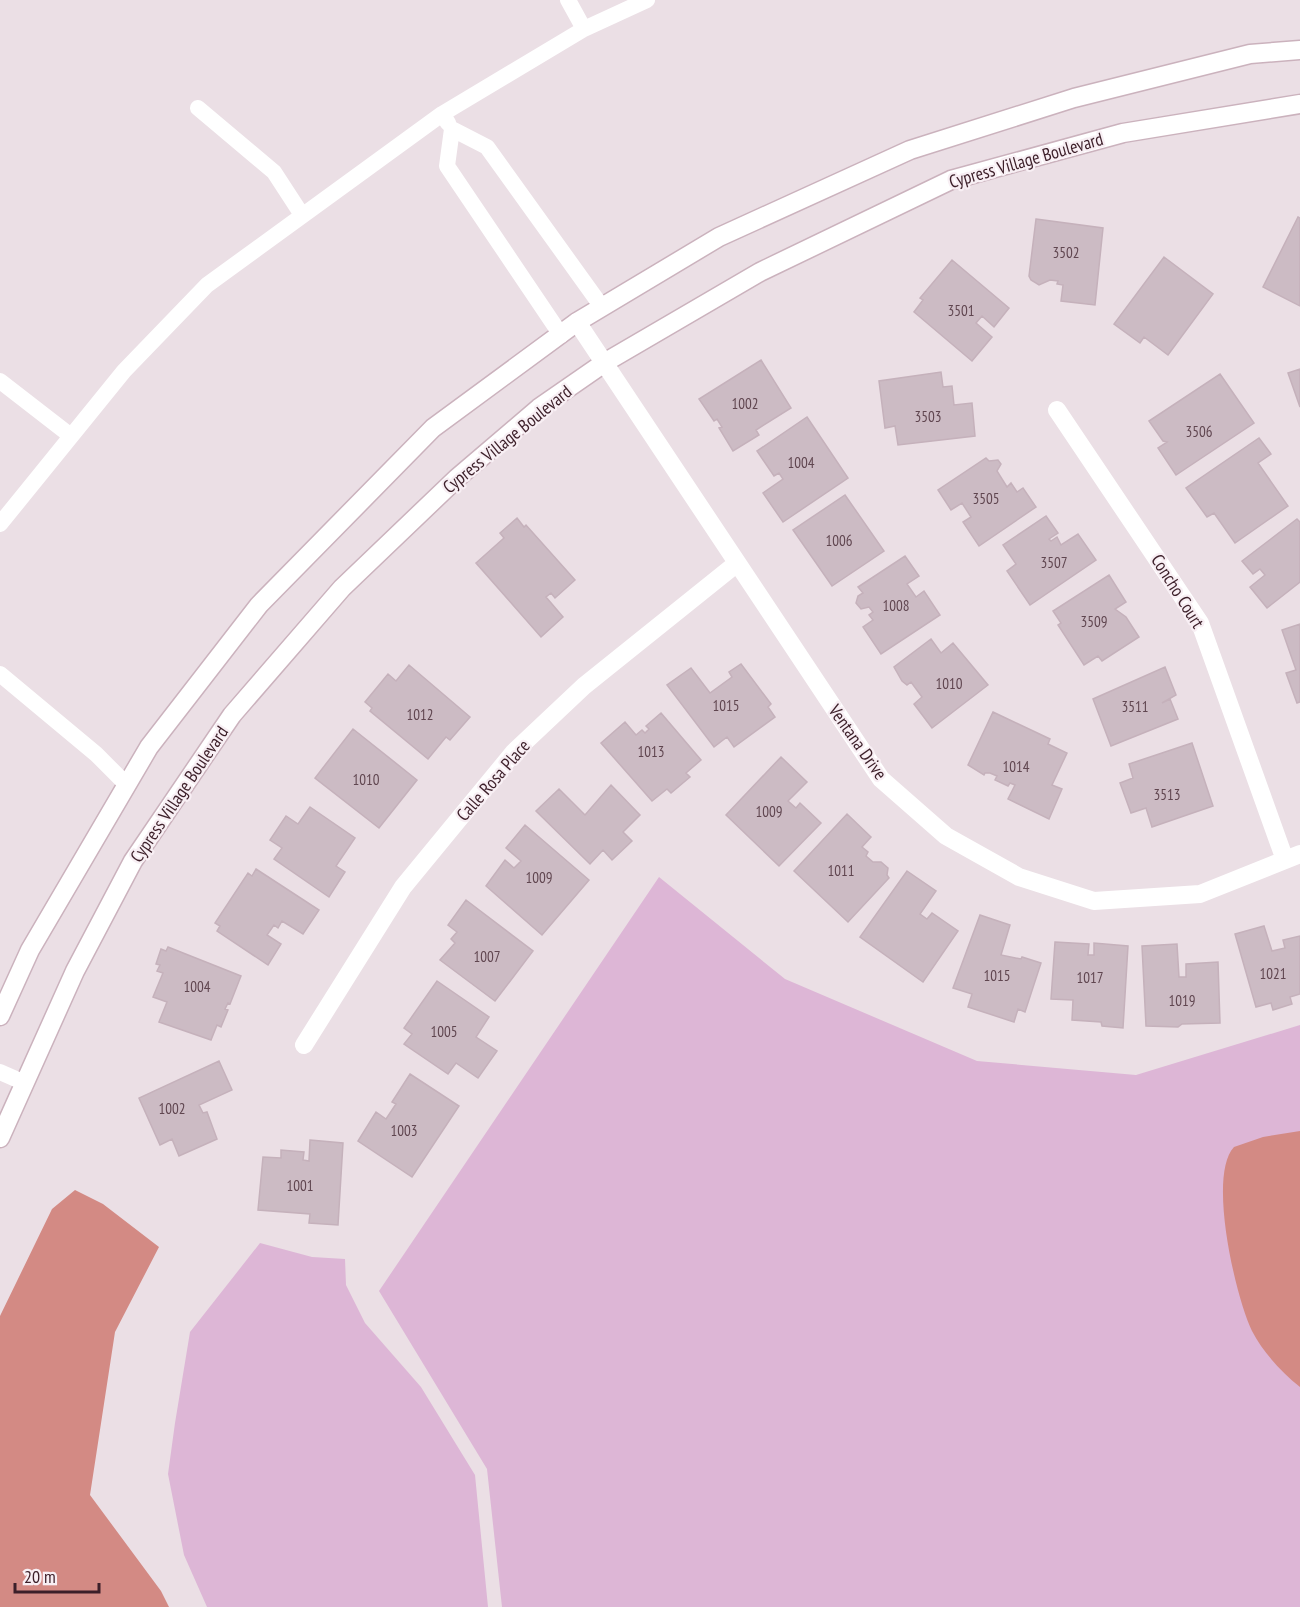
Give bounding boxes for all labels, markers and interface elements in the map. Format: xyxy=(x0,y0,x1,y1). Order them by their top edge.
street label: Cypress Village Boulevard xyxy=(946,127,1106,193)
house number: 3502 xyxy=(1052,243,1080,262)
house number: 3501 xyxy=(947,301,975,320)
street label: Cypress Village Boulevard xyxy=(438,380,576,498)
house number: 1002 xyxy=(731,394,759,413)
house number: 3503 xyxy=(914,407,942,426)
house number: 3506 xyxy=(1185,422,1213,441)
house number: 1004 xyxy=(787,453,815,472)
house number: 3505 xyxy=(972,489,1000,508)
house number: 1006 xyxy=(825,531,853,550)
street label: Concho Court xyxy=(1146,550,1210,632)
house number: 3507 xyxy=(1040,553,1068,572)
house number: 1008 xyxy=(882,596,910,615)
house number: 3509 xyxy=(1080,612,1108,631)
house number: 1010 xyxy=(935,674,963,693)
house number: 1015 xyxy=(712,696,740,715)
house number: 3511 xyxy=(1121,697,1149,716)
street label: Ventana Drive xyxy=(823,699,892,784)
house number: 1012 xyxy=(406,705,434,724)
street label: Cypress Village Boulevard xyxy=(125,722,233,866)
street label: Calle Rosa Place xyxy=(451,734,535,826)
house number: 1013 xyxy=(637,742,665,761)
house number: 1014 xyxy=(1002,757,1030,776)
house number: 1010 xyxy=(352,770,380,789)
house number: 3513 xyxy=(1153,785,1181,804)
house number: 1009 xyxy=(755,802,783,821)
house number: 1011 xyxy=(827,861,855,880)
house number: 1009 xyxy=(525,868,553,887)
house number: 1007 xyxy=(473,947,501,966)
house number: 1021 xyxy=(1259,964,1287,983)
house number: 1015 xyxy=(983,966,1011,985)
house number: 1017 xyxy=(1076,968,1104,987)
house number: 1004 xyxy=(183,977,211,996)
house number: 1019 xyxy=(1168,991,1196,1010)
house number: 1005 xyxy=(430,1022,458,1041)
house number: 1002 xyxy=(158,1099,186,1118)
house number: 1003 xyxy=(390,1121,418,1140)
house number: 1001 xyxy=(286,1176,314,1195)
scale bar xyxy=(15,1556,99,1594)
text: 20 m xyxy=(24,1565,56,1588)

